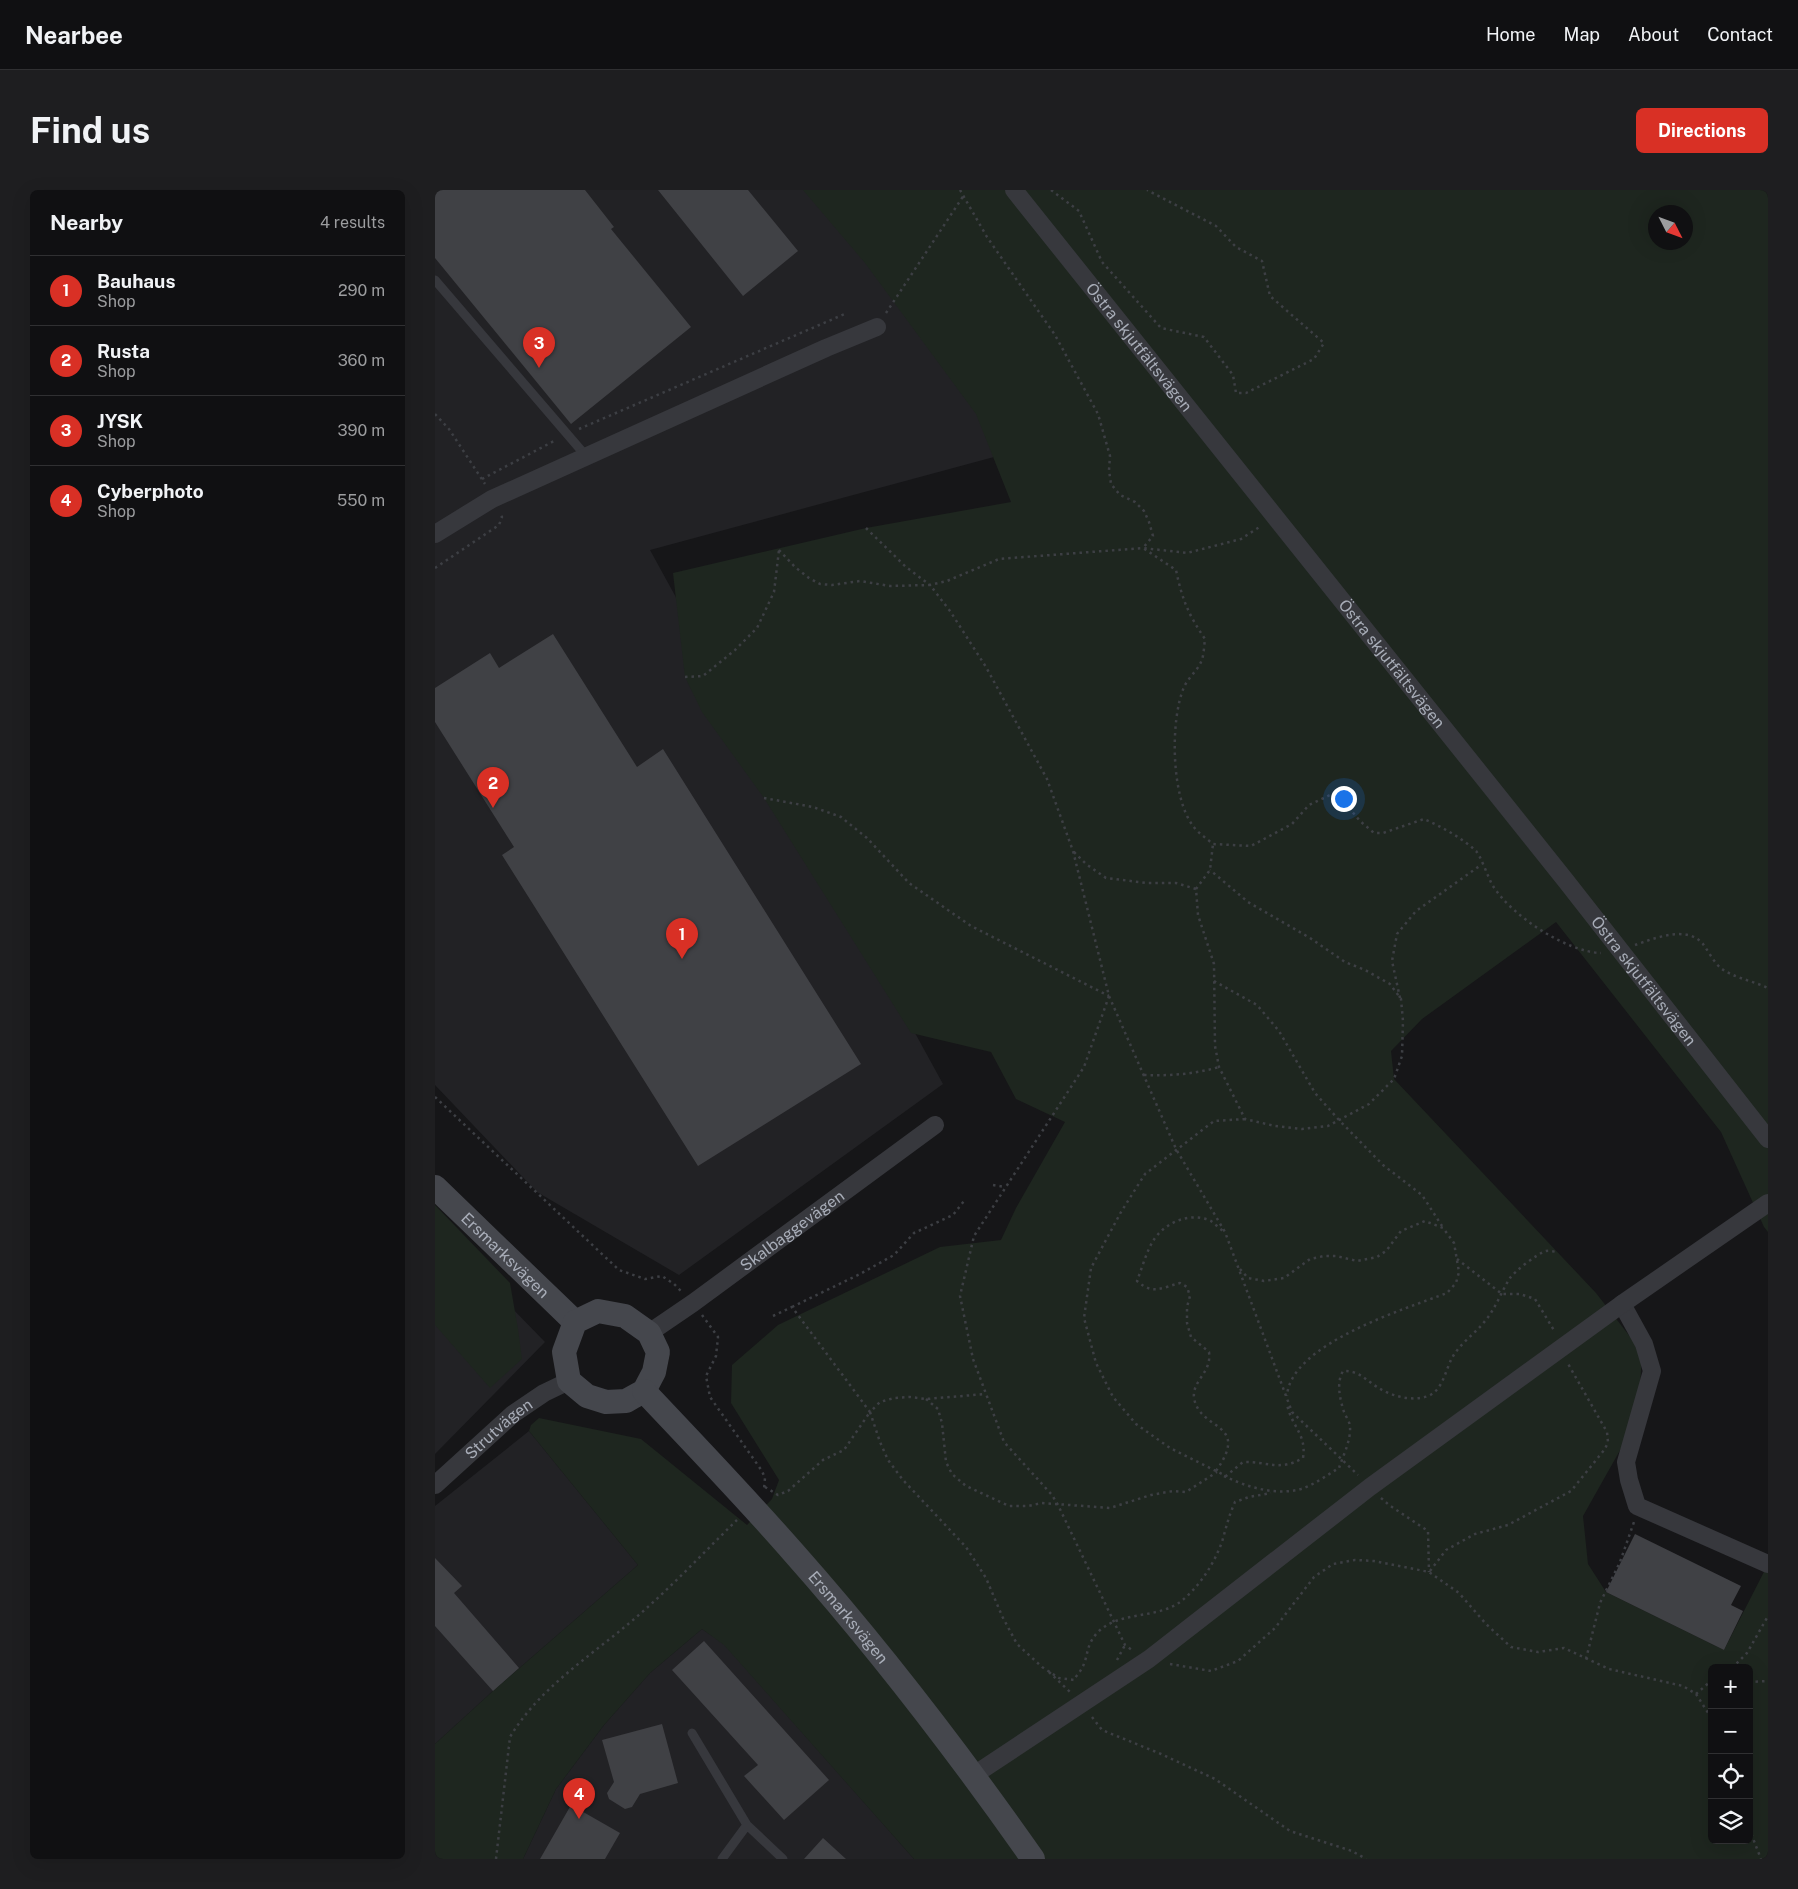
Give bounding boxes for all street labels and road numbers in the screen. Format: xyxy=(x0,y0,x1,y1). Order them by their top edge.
street label: Östra skjutfältsvägen xyxy=(1082,278,1197,415)
street label: Östra skjutfältsvägen xyxy=(1335,595,1449,732)
street label: Östra skjutfältsvägen xyxy=(1587,911,1701,1049)
street label: Skalbaggevägen xyxy=(736,1186,848,1275)
street label: Ersmarksvägen xyxy=(458,1208,553,1302)
street label: Strutvägen xyxy=(461,1394,536,1463)
street label: Ersmarksvägen xyxy=(804,1567,893,1667)

